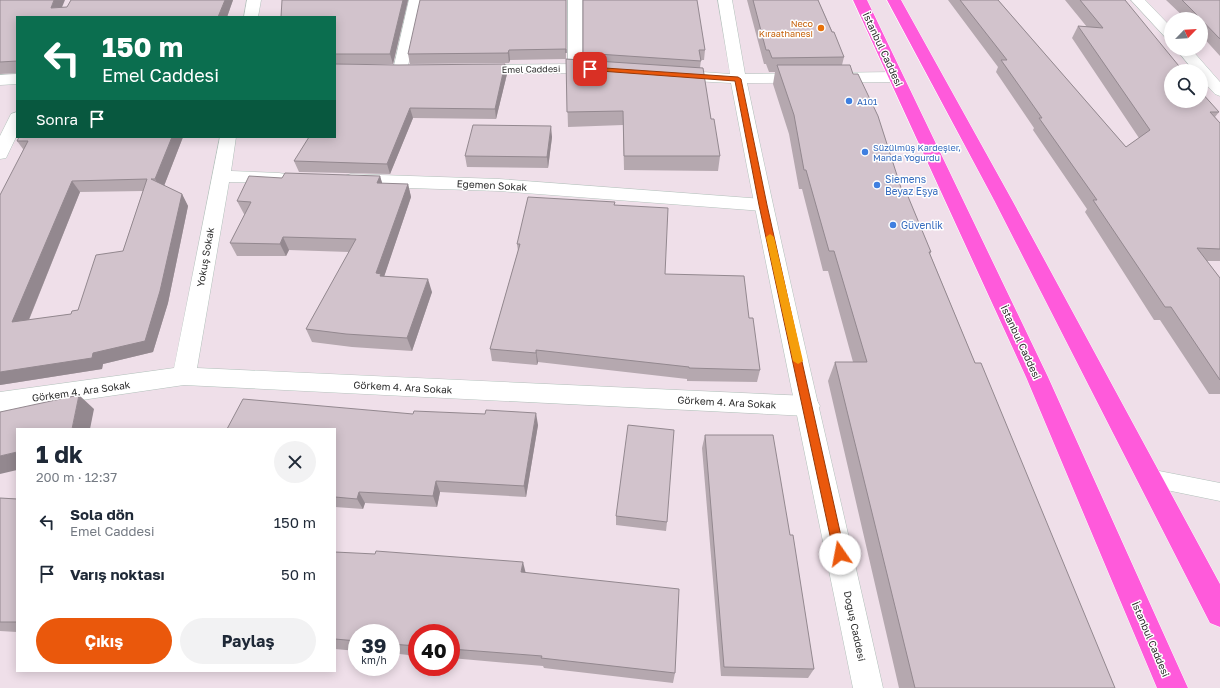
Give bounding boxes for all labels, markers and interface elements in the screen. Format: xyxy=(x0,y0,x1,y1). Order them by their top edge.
street label: İstanbul Caddesi xyxy=(861,9,906,88)
north arrow xyxy=(1164,12,1208,56)
map controls xyxy=(1164,12,1208,108)
place label: Neco Kıraathanesi xyxy=(759,18,813,39)
marker: Neco Kıraathanesi xyxy=(816,23,826,33)
text: 150 m xyxy=(102,30,183,63)
icon: left xyxy=(36,32,88,84)
pin xyxy=(573,52,607,86)
icon: arrive xyxy=(579,58,601,80)
street label: Emel Caddesi xyxy=(502,63,560,75)
text: Emel Caddesi xyxy=(102,64,219,86)
button: search xyxy=(1164,64,1208,108)
marker: A101 xyxy=(844,96,854,106)
place label: A101 xyxy=(857,96,878,107)
icon: arrive xyxy=(86,108,108,130)
text: Sonra xyxy=(36,110,78,128)
place label: Süzülmüş Kardeşler, Manda Yoğurdu xyxy=(873,142,961,163)
marker: Süzülmüş Kardeşler, Manda Yoğurdu xyxy=(860,147,870,157)
place label: Siemens Beyaz Eşya xyxy=(885,173,938,197)
street label: Egemen Sokak xyxy=(456,177,528,193)
marker: Siemens Beyaz Eşya xyxy=(872,180,882,190)
place label: Güvenlik xyxy=(901,219,943,231)
marker: Güvenlik xyxy=(888,220,898,230)
street label: Yokuş Sokak xyxy=(194,226,216,288)
street label: İstanbul Caddesi xyxy=(999,302,1044,381)
street label: Görkem 4. Ara Sokak xyxy=(31,378,131,404)
street label: Görkem 4. Ara Sokak xyxy=(353,378,453,396)
street label: Görkem 4. Ara Sokak xyxy=(677,393,777,411)
text: 1 dk xyxy=(36,439,83,468)
button: close xyxy=(274,441,316,483)
text: 200 m · 12:37 xyxy=(36,469,117,485)
text: Sola dön xyxy=(70,505,134,523)
icon: left xyxy=(36,511,58,533)
text: 150 m xyxy=(274,513,316,531)
text: Emel Caddesi xyxy=(70,523,154,539)
position arrow xyxy=(819,533,861,575)
icon: arrive xyxy=(36,563,58,585)
text: Varış noktası xyxy=(70,565,165,583)
text: 50 m xyxy=(281,565,316,583)
street label: Doğuş Caddesi xyxy=(842,590,868,662)
street label: İstanbul Caddesi xyxy=(1130,599,1173,678)
button: Çıkış xyxy=(36,618,172,664)
button: Paylaş xyxy=(180,618,316,664)
speed limit sign: 40 xyxy=(408,624,460,676)
text: 39 xyxy=(362,633,386,657)
text: km/h xyxy=(361,654,387,666)

